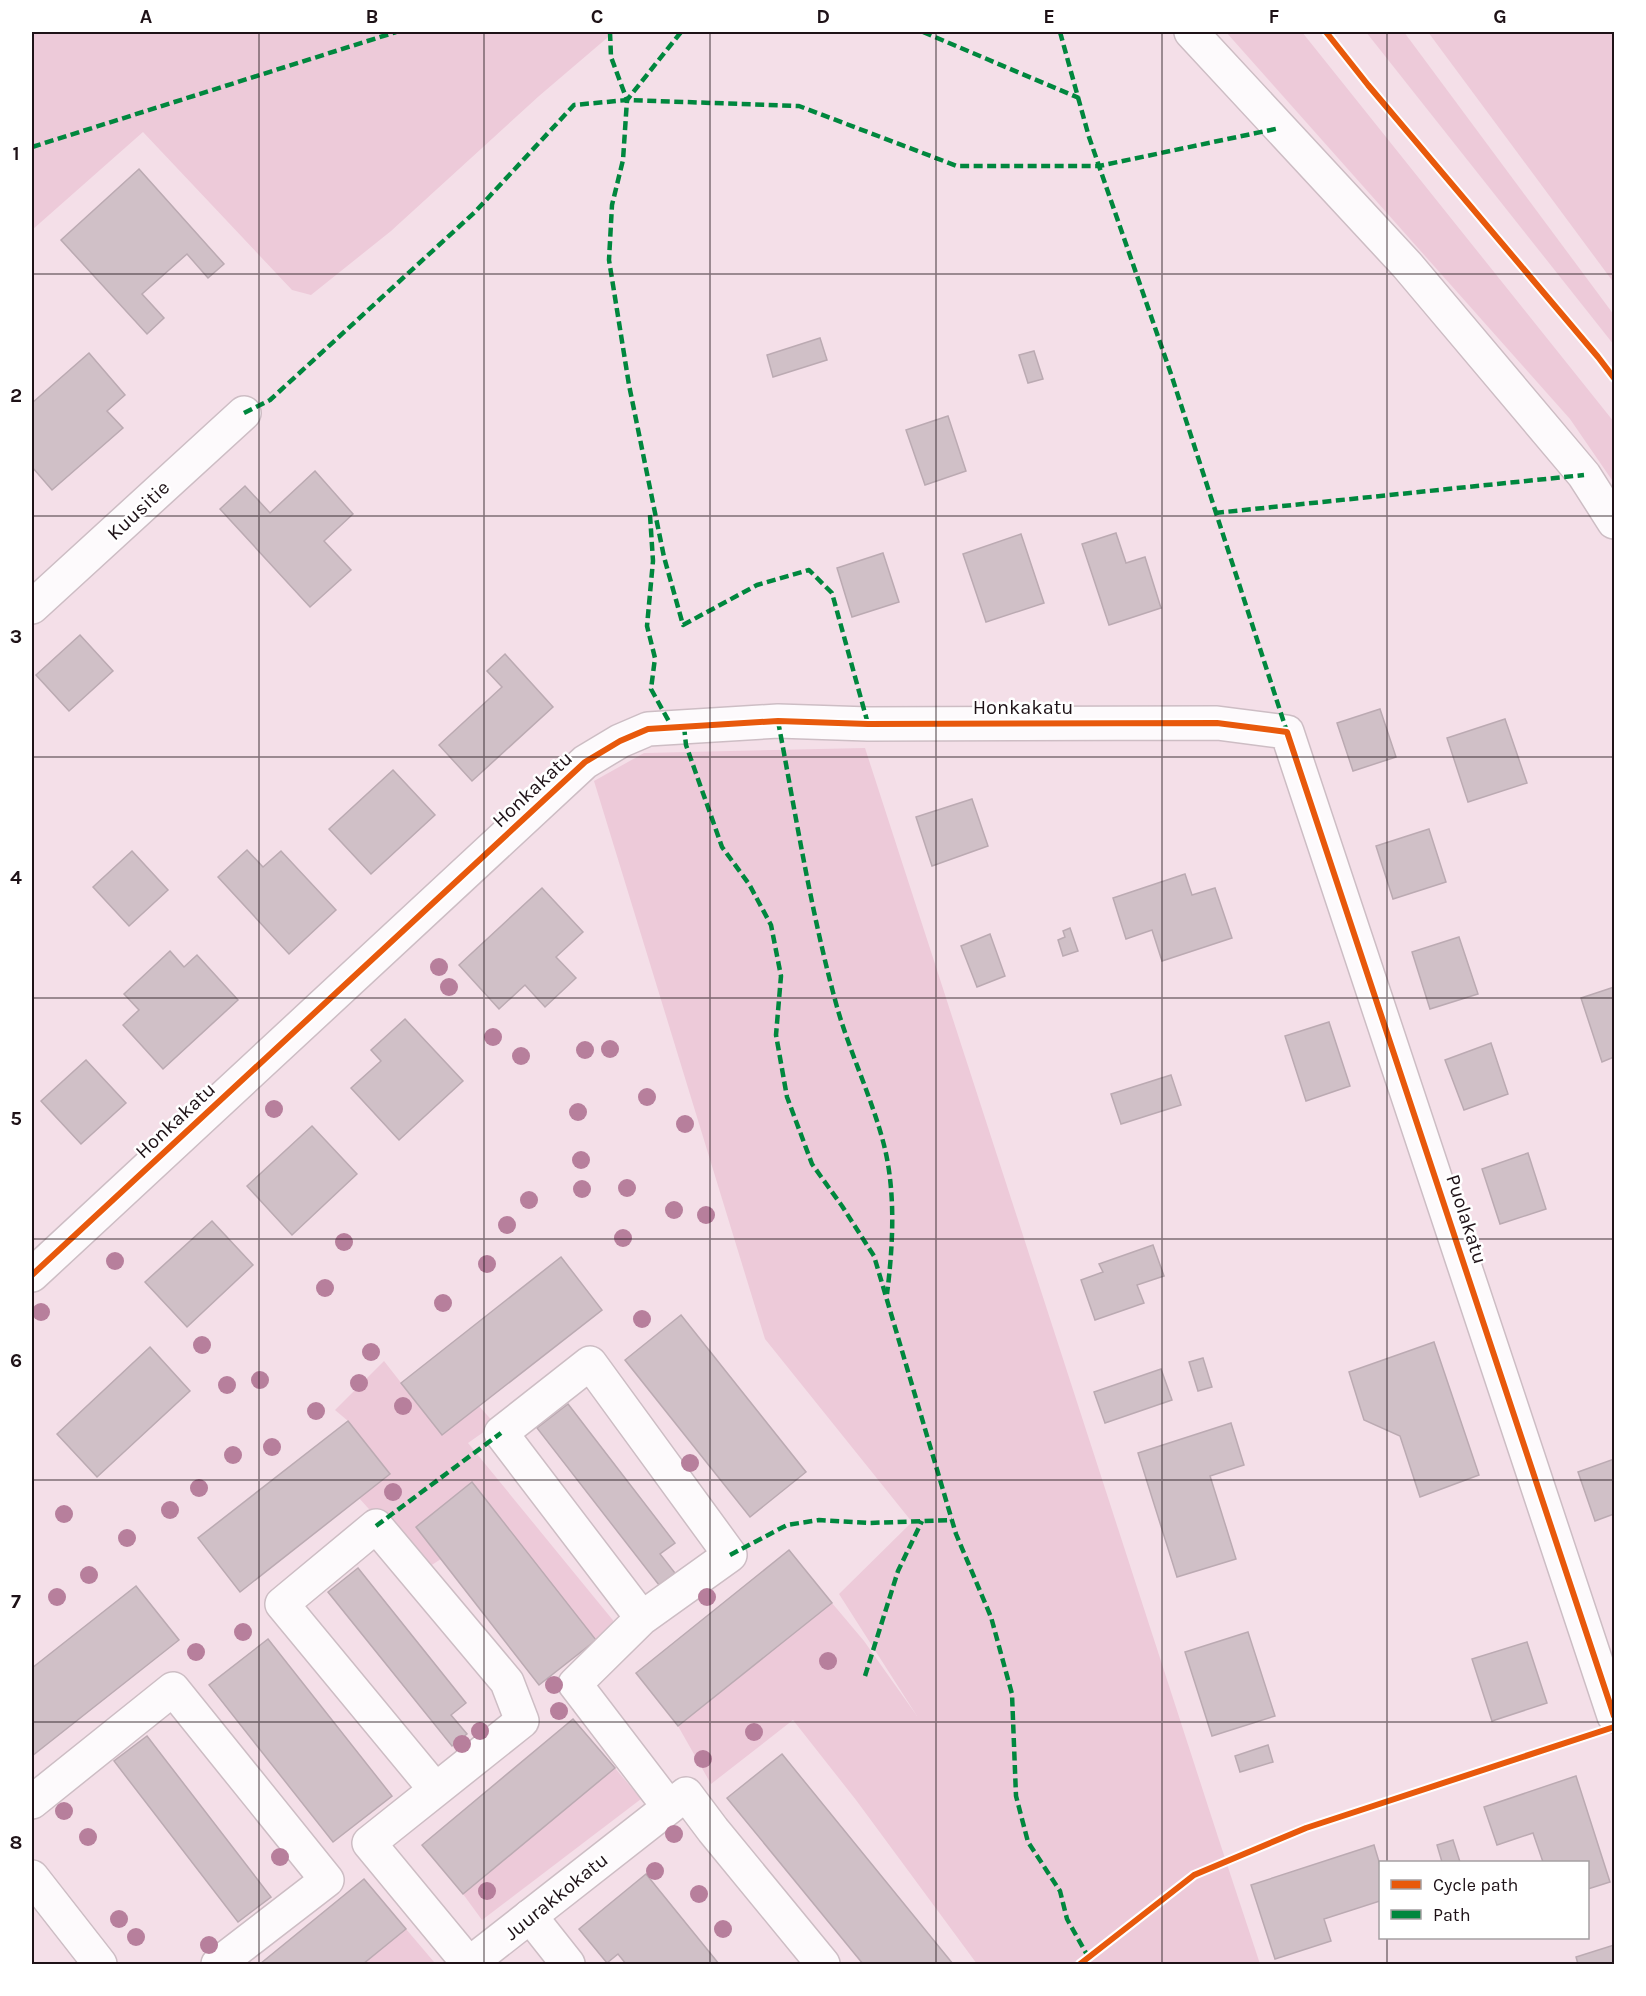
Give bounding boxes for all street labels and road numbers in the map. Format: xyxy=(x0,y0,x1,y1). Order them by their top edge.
street label: Kuusitie xyxy=(102,476,174,545)
street label: Honkakatu xyxy=(973,696,1073,719)
street label: Honkakatu xyxy=(488,747,577,832)
street label: Honkakatu xyxy=(131,1078,220,1163)
street label: Puolakatu xyxy=(1441,1172,1492,1267)
street label: Juurakkokatu xyxy=(500,1848,612,1945)

